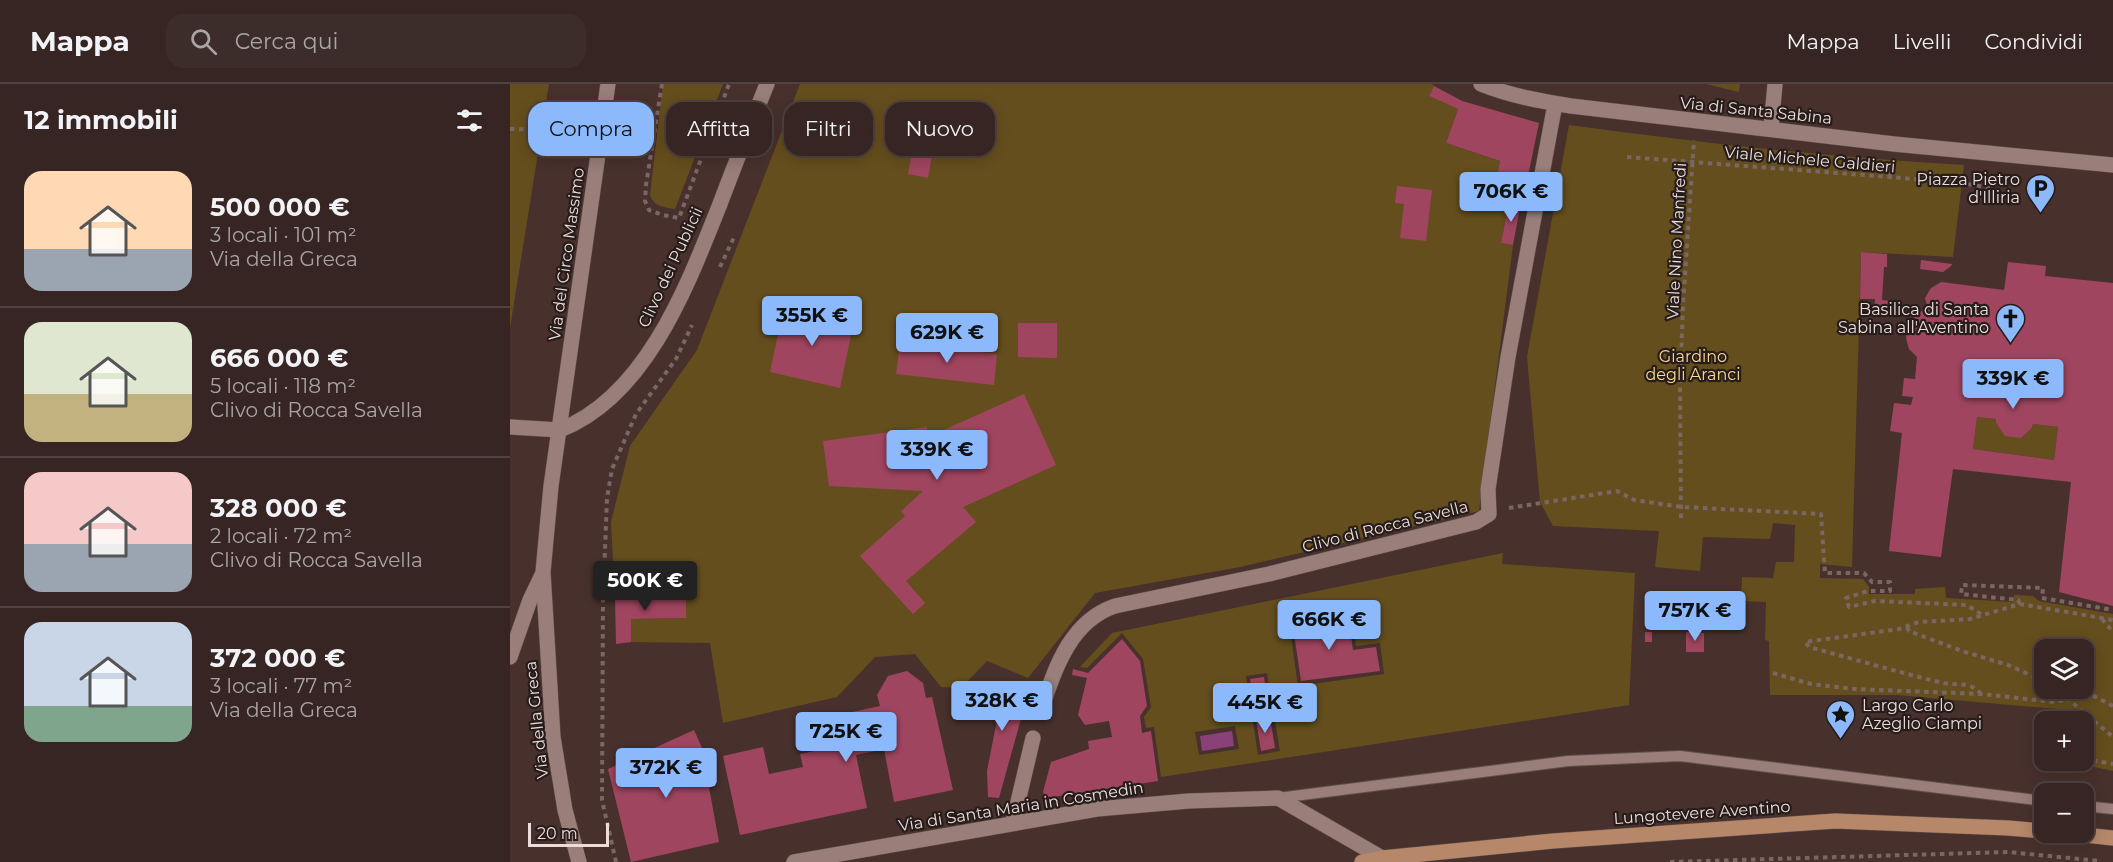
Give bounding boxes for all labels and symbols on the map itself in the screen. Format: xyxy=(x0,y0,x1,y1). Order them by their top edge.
street label: Via di Santa Sabina xyxy=(1679,93,1833,128)
street label: Viale Michele Galdieri xyxy=(1724,143,1896,176)
street label: Viale Nino Manfredi xyxy=(1663,162,1690,320)
street label: Via del Circo Massimo xyxy=(545,166,588,342)
place label: Piazza Pietro d'Illiria xyxy=(1917,170,2020,207)
pin: 706K € xyxy=(1462,172,1560,223)
parking icon: Piazza Pietro d'Illiria xyxy=(2025,172,2057,214)
street label: Clivo dei Publicii xyxy=(634,204,707,331)
pin: 355K € xyxy=(763,296,861,347)
place label: Basilica di Santa Sabina all'Aventino xyxy=(1838,300,1989,337)
church icon: Basilica di Santa Sabina all'Aventino xyxy=(1994,302,2026,344)
pin: 629K € xyxy=(898,313,996,364)
park label: Giardino degli Aranci xyxy=(1646,347,1740,384)
pin: 339K € xyxy=(1964,359,2062,410)
pin: 339K € xyxy=(888,430,986,481)
street label: Clivo di Rocca Savella xyxy=(1300,497,1470,556)
pin: 500K € xyxy=(596,561,694,612)
pin: 757K € xyxy=(1646,591,1744,642)
pin: 666K € xyxy=(1280,600,1378,651)
street label: Via della Greca xyxy=(521,660,552,780)
pin: 328K € xyxy=(953,681,1051,732)
pin: 445K € xyxy=(1216,683,1314,734)
place label: Largo Carlo Azeglio Ciampi xyxy=(1862,696,1982,733)
place icon: Largo Carlo Azeglio Ciampi xyxy=(1825,698,1857,740)
pin: 725K € xyxy=(797,712,895,763)
pin: 372K € xyxy=(617,748,715,799)
street label: Via di Santa Maria in Cosmedin xyxy=(897,778,1145,835)
street label: Lungotevere Aventino xyxy=(1613,797,1791,828)
scale bar xyxy=(528,820,609,848)

